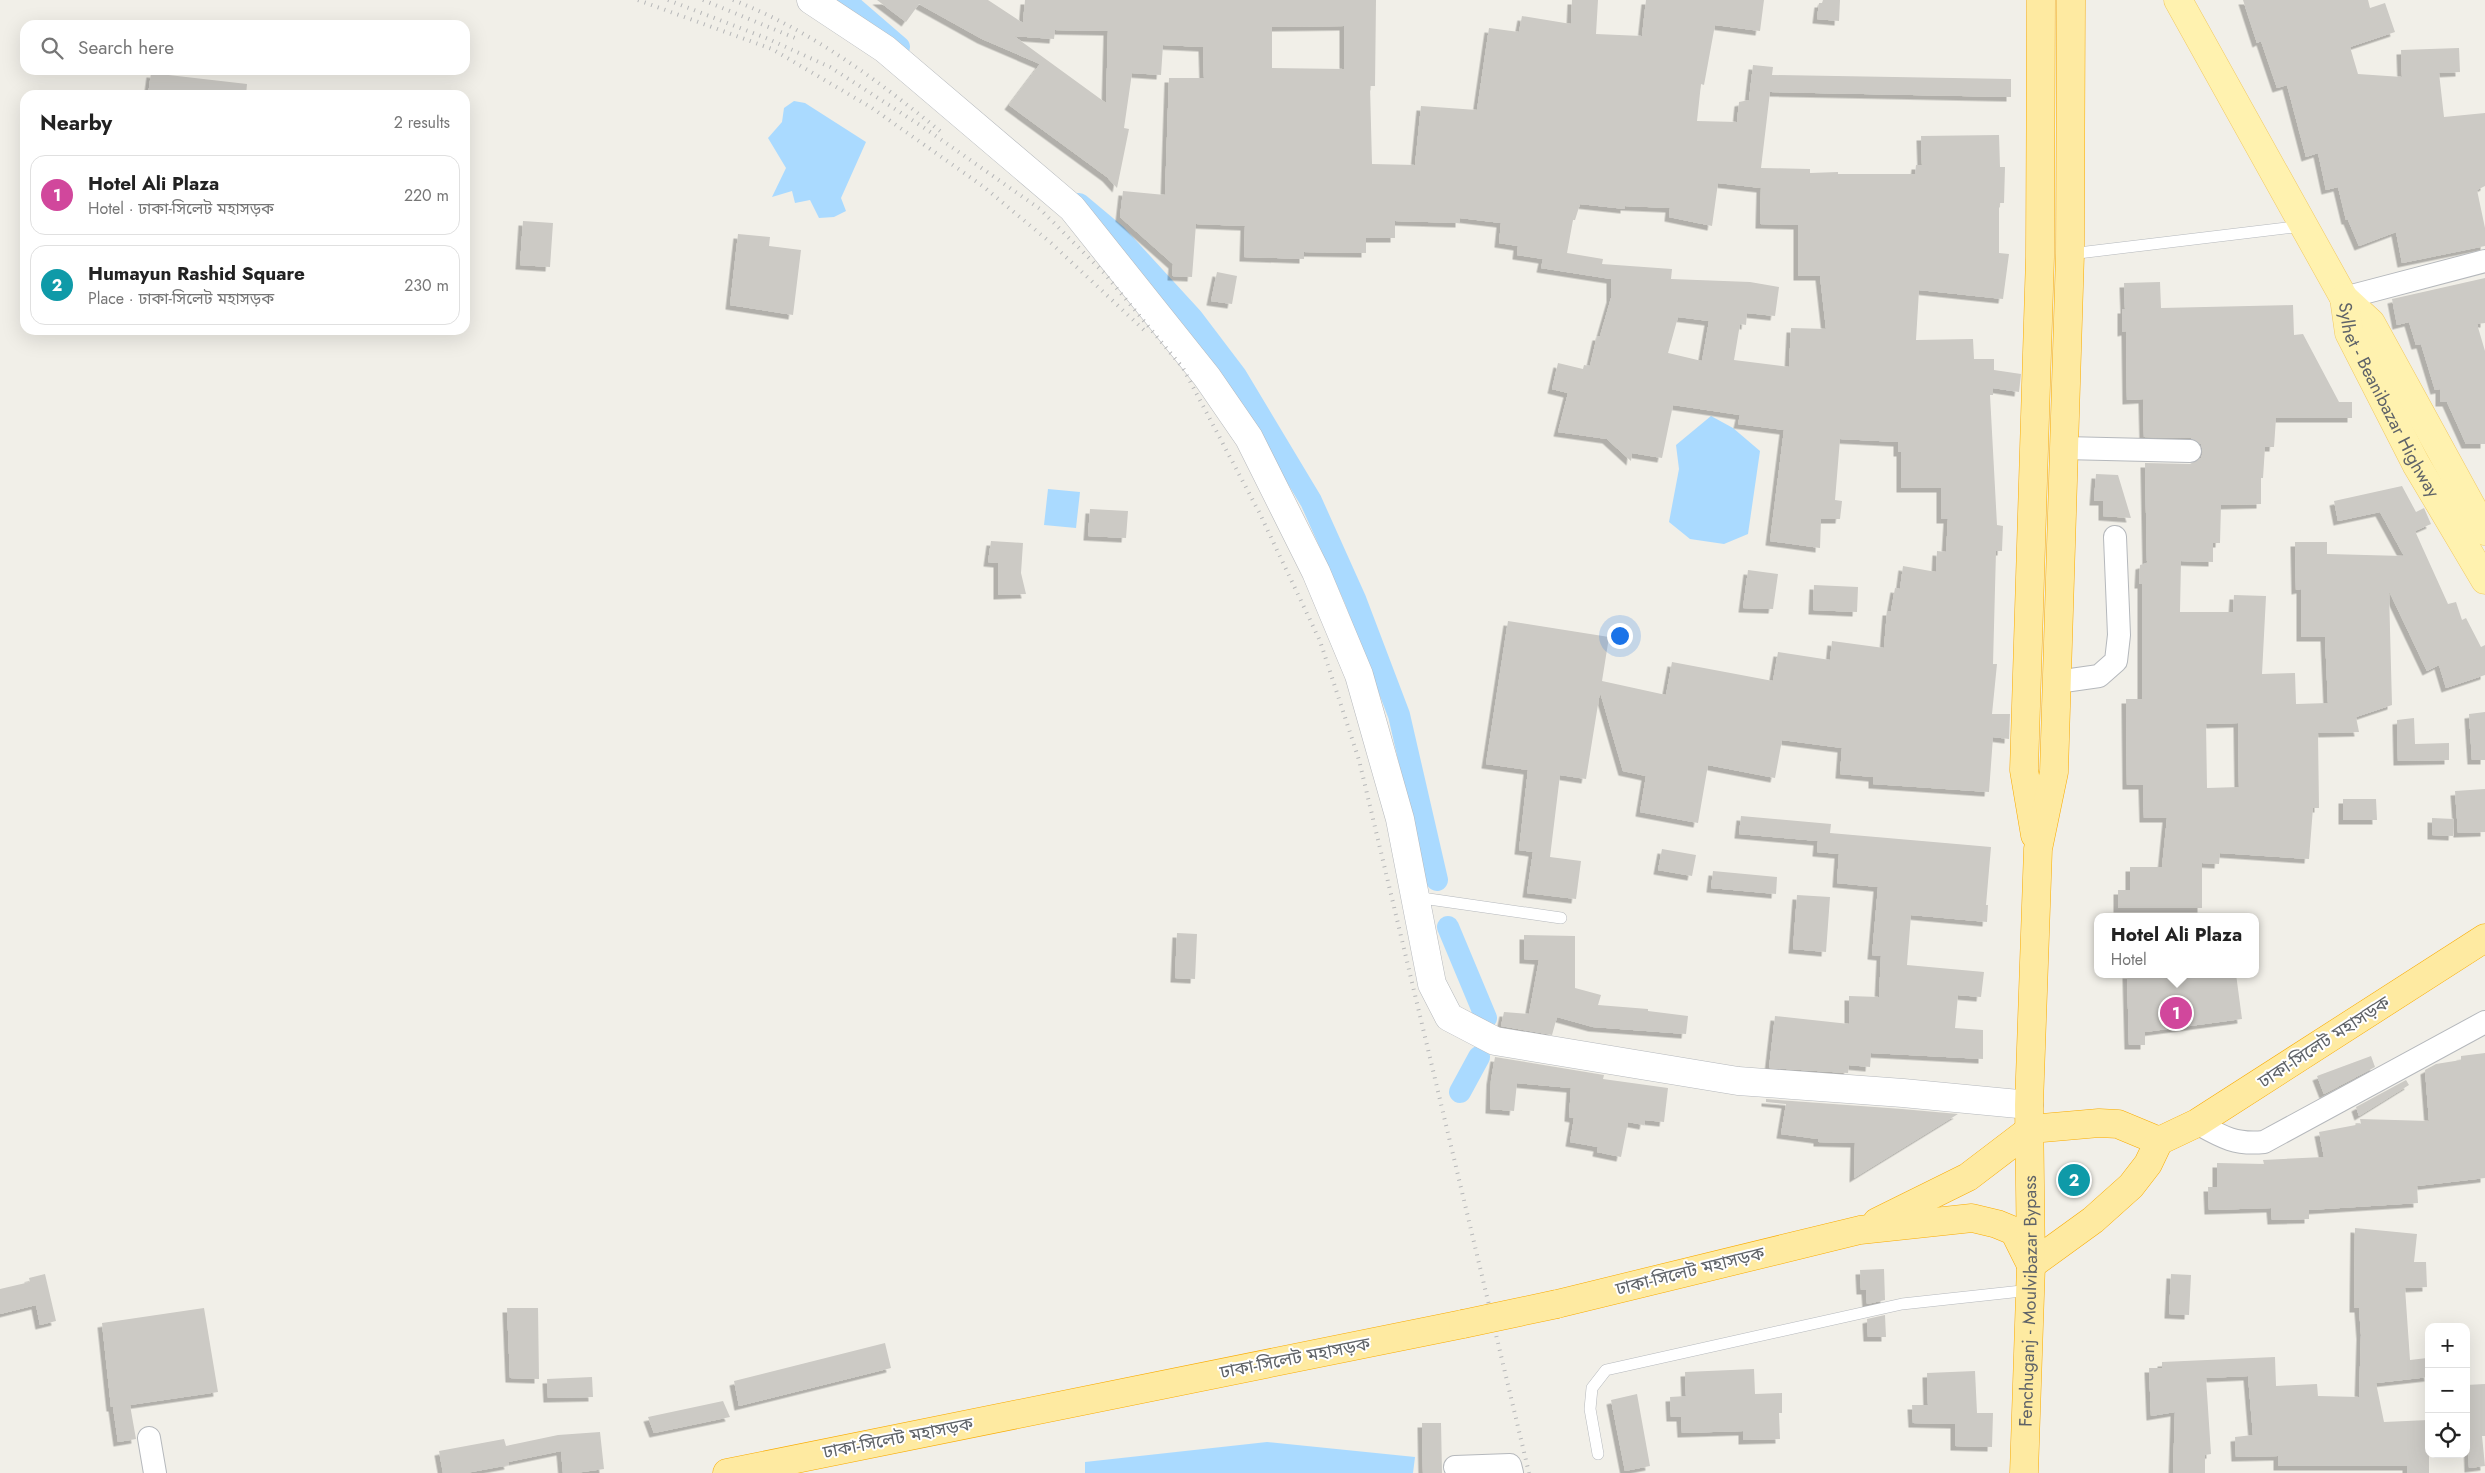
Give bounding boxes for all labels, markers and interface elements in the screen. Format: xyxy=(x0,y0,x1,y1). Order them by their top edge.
search box xyxy=(20,20,470,75)
icon: search xyxy=(38,34,66,62)
text: Search here xyxy=(78,34,174,61)
text: Nearby xyxy=(40,108,112,138)
text: 2 results xyxy=(394,111,450,134)
text: Hotel Ali Plaza xyxy=(88,170,219,197)
text: 1 xyxy=(53,184,61,207)
text: 220 m xyxy=(404,184,449,207)
text: Hotel · ঢাকা-সিলেট মহাসড়ক xyxy=(88,197,274,220)
text: Humayun Rashid Square xyxy=(88,260,305,287)
text: 2 xyxy=(52,274,62,297)
text: 230 m xyxy=(404,274,449,297)
text: Place · ঢাকা-সিলেট মহাসড়ক xyxy=(88,287,274,310)
street label: Sylhet - Beanibazar Highway xyxy=(2332,301,2446,503)
your location xyxy=(1607,623,1633,649)
popup xyxy=(2094,913,2259,978)
text: Hotel Ali Plaza xyxy=(2111,921,2242,948)
text: Hotel xyxy=(2111,948,2147,971)
street label: ঢাকা-সিলেট মহাসড়ক xyxy=(2252,989,2395,1095)
pin: 1 xyxy=(2160,994,2192,1032)
pin: 2 xyxy=(2058,1161,2090,1199)
street label: Fenchuganj - Moulvibazar Bypass xyxy=(2013,1175,2044,1427)
street label: ঢাকা-সিলেট মহাসড়ক xyxy=(1612,1240,1768,1302)
map controls xyxy=(2425,1323,2470,1458)
button: + xyxy=(2425,1323,2470,1368)
street label: ঢাকা-সিলেট মহাসড়ক xyxy=(1217,1331,1373,1386)
button: − xyxy=(2425,1368,2470,1413)
street label: ঢাকা-সিলেট মহাসড়ক xyxy=(820,1411,976,1466)
button: locate xyxy=(2425,1413,2470,1458)

